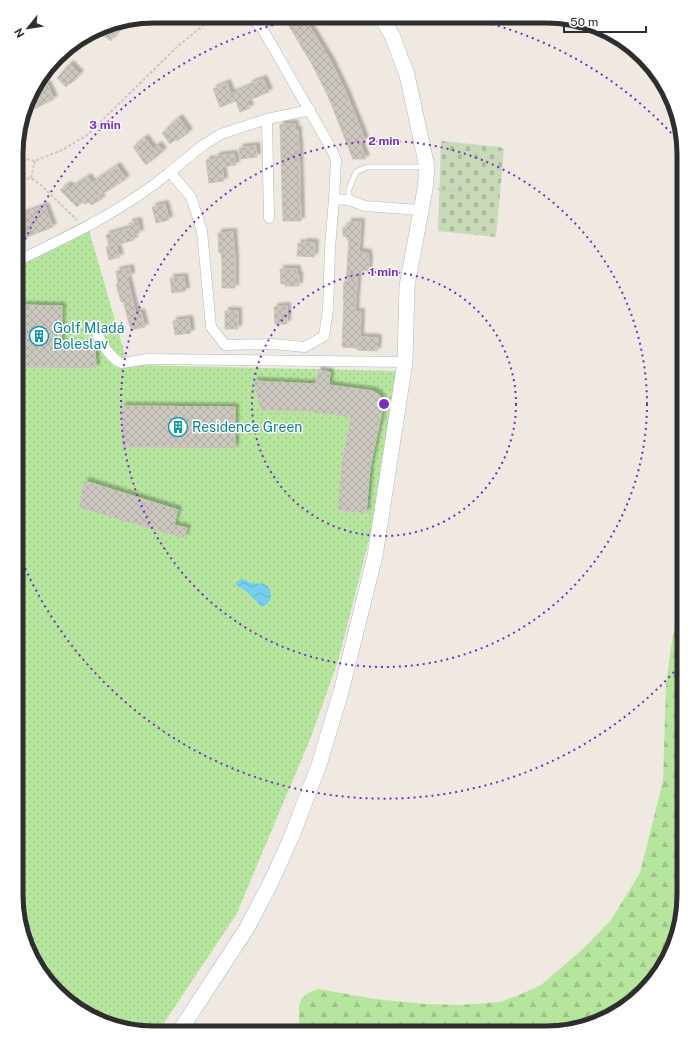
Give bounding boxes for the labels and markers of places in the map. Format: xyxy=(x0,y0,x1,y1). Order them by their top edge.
place label: Golf Mladá Boleslav xyxy=(53,320,124,352)
building icon: Golf Mladá Boleslav xyxy=(28,325,50,347)
centre of rings xyxy=(377,397,391,411)
building icon: Residence Green xyxy=(167,416,189,438)
place label: Residence Green xyxy=(192,419,302,435)

